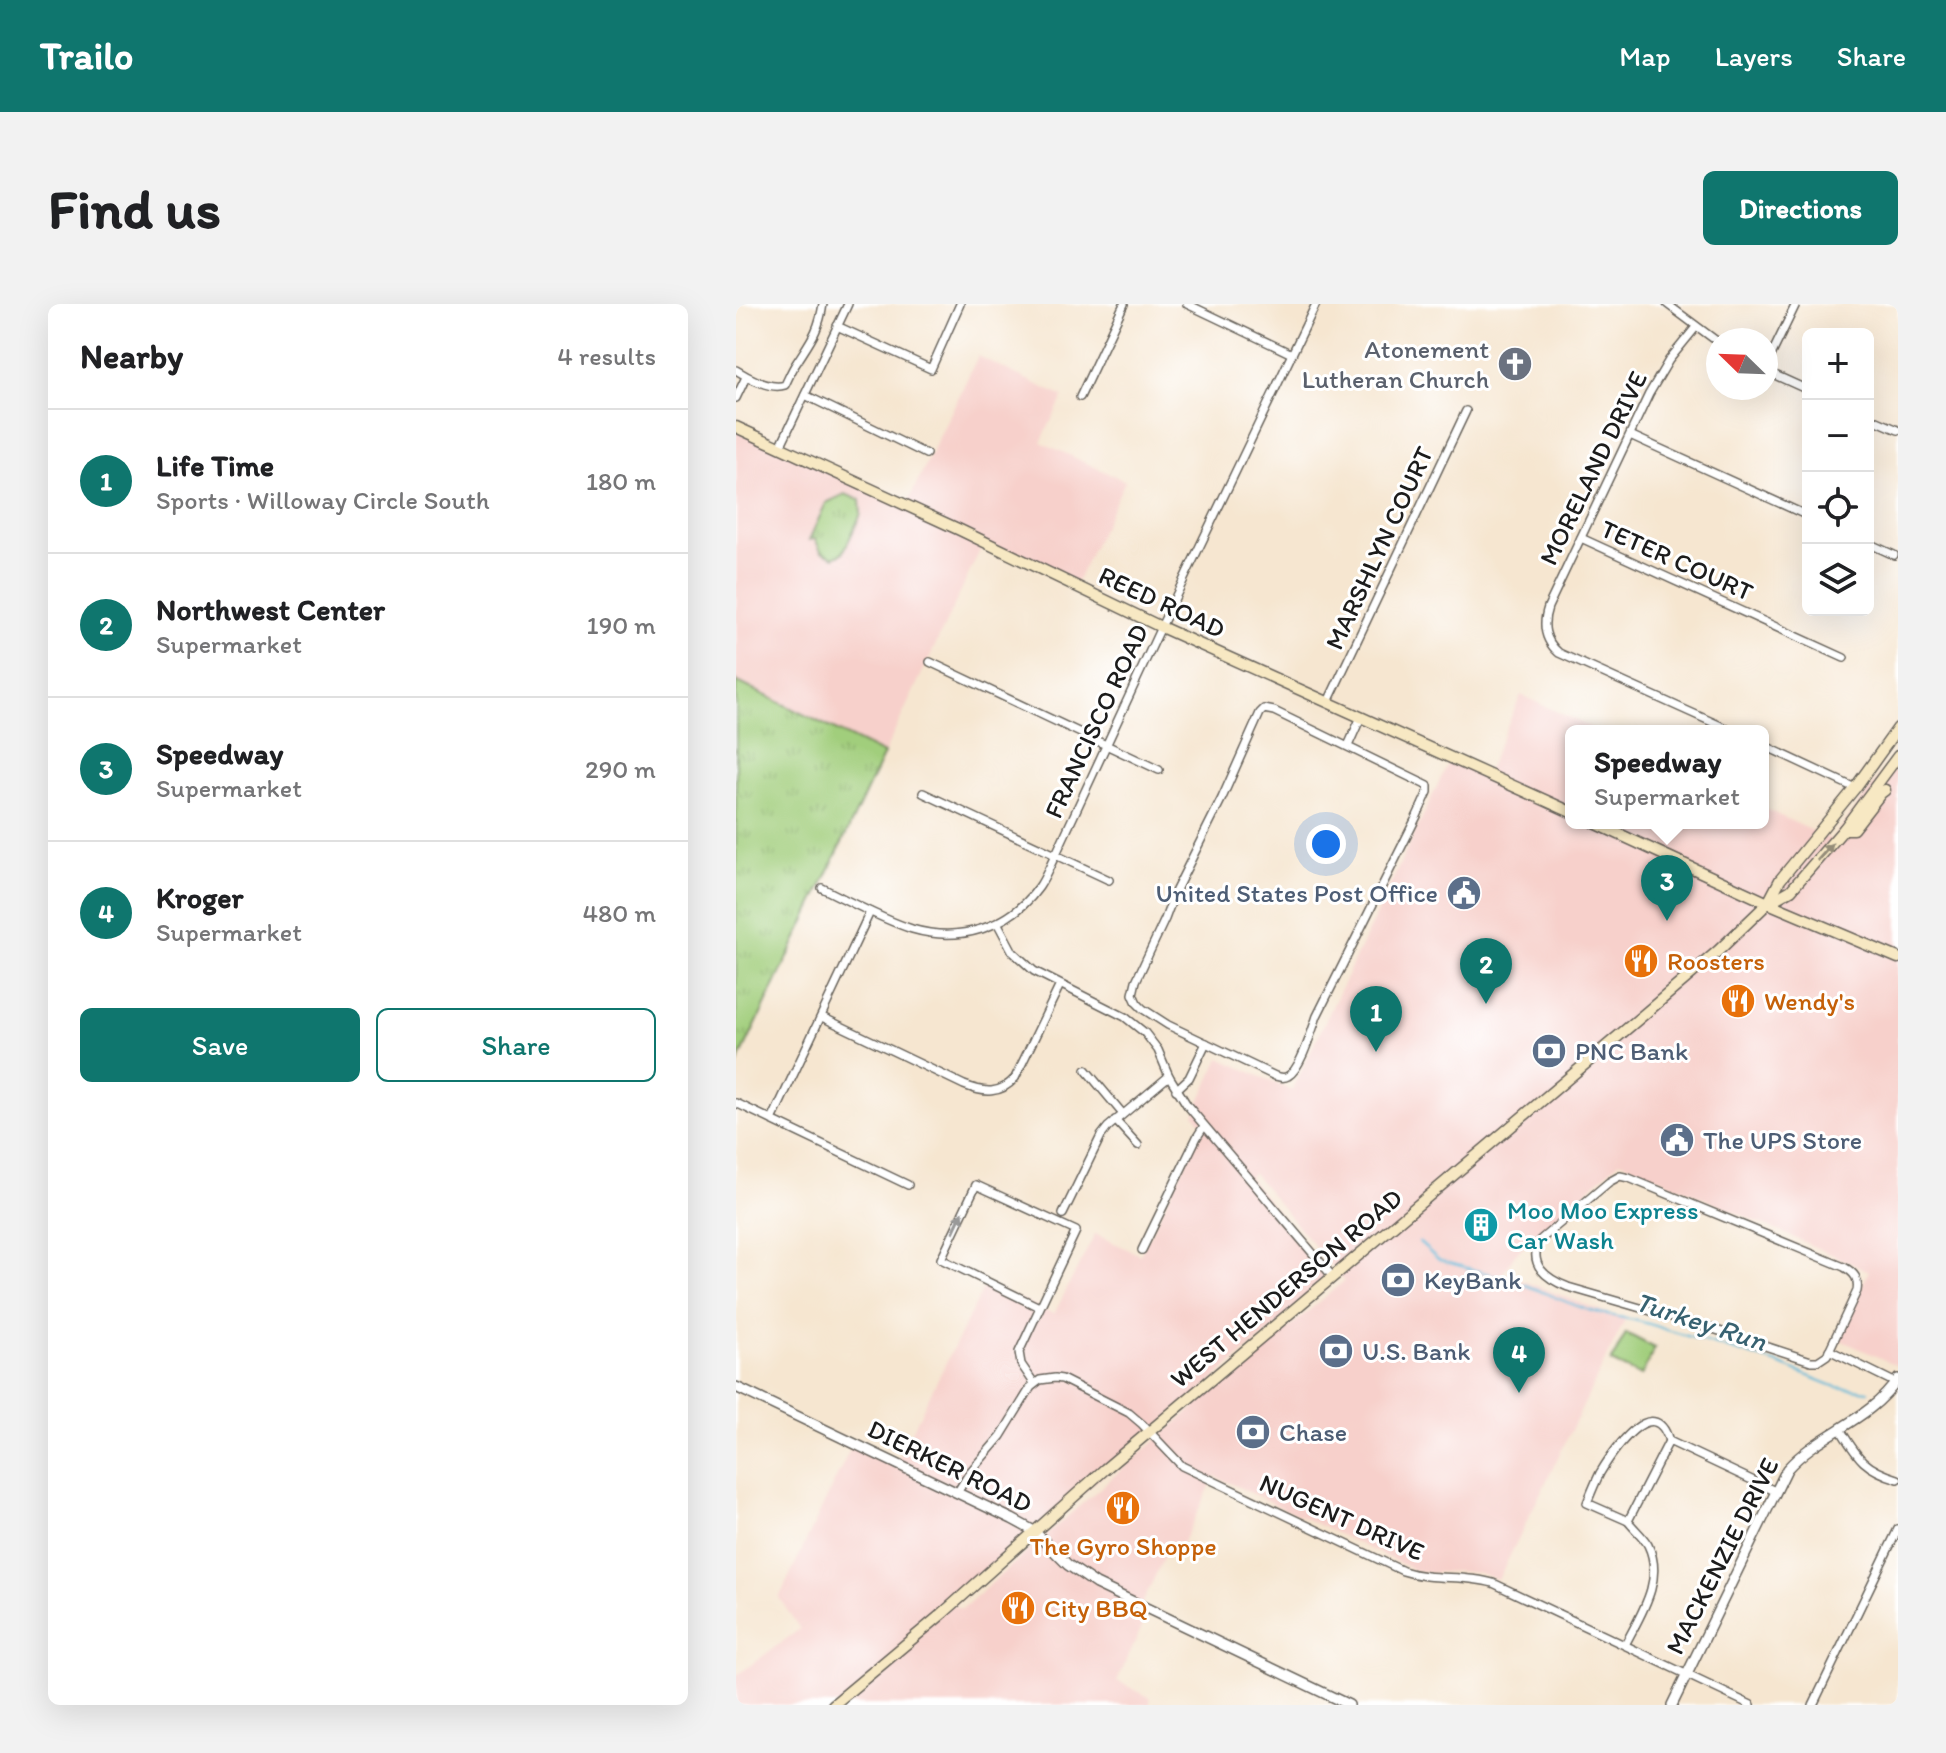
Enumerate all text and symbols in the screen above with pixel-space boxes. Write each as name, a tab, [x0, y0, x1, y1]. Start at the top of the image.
text: Trailo	[40, 33, 133, 79]
text: Map	[1619, 39, 1671, 73]
text: Layers	[1715, 39, 1793, 73]
text: Share	[1837, 39, 1906, 73]
button: Directions	[1703, 171, 1898, 245]
text: Find us	[48, 175, 221, 242]
north arrow	[1706, 328, 1778, 400]
map controls	[1802, 328, 1874, 616]
button: +	[1802, 328, 1874, 400]
place label: Atonement Lutheran Church	[1302, 333, 1489, 395]
text: Nearby	[80, 336, 183, 377]
text: 4 results	[557, 340, 656, 372]
church icon: Atonement Lutheran Church	[1496, 345, 1534, 383]
street label: MORELAND DRIVE	[1532, 366, 1654, 570]
button: −	[1802, 400, 1874, 472]
street label: MARSHLYN COURT	[1318, 441, 1440, 655]
text: Life Time	[156, 447, 274, 484]
text: 1	[100, 465, 112, 497]
text: 180 m	[586, 465, 656, 497]
button: locate	[1802, 472, 1874, 544]
text: Sports · Willoway Circle South	[156, 484, 490, 516]
street label: TETER COURT	[1596, 512, 1759, 608]
button: layers	[1802, 544, 1874, 616]
street label: REED ROAD	[1094, 559, 1230, 645]
text: Northwest Center	[156, 591, 385, 628]
text: 2	[99, 609, 113, 641]
text: 190 m	[587, 609, 656, 641]
street label: FRANCISCO ROAD	[1037, 619, 1155, 823]
text: Supermarket	[156, 628, 302, 660]
popup	[1565, 725, 1769, 829]
text: Speedway	[156, 735, 283, 772]
text: Speedway	[1594, 743, 1721, 780]
text: 3	[99, 753, 113, 785]
text: 290 m	[585, 753, 656, 785]
text: Supermarket	[156, 772, 302, 804]
text: Supermarket	[1594, 780, 1740, 812]
your location	[1306, 824, 1346, 864]
one-way arrow	[1816, 842, 1833, 862]
pin: 3	[1641, 855, 1693, 921]
public building icon: United States Post Office	[1445, 874, 1483, 912]
place label: United States Post Office	[1156, 877, 1438, 909]
text: Kroger	[156, 879, 244, 916]
text: 4	[98, 897, 114, 929]
text: 480 m	[582, 897, 656, 929]
text: Supermarket	[156, 916, 302, 948]
pin: 2	[1460, 938, 1512, 1004]
restaurant icon: Roosters	[1622, 942, 1660, 980]
place label: Roosters	[1667, 945, 1765, 977]
restaurant icon: Wendy's	[1719, 982, 1757, 1020]
place label: Wendy's	[1764, 985, 1855, 1017]
pin: 1	[1350, 986, 1402, 1052]
button: Save	[80, 1008, 360, 1082]
button: Share	[376, 1008, 656, 1082]
bank icon: PNC Bank	[1530, 1032, 1568, 1070]
place label: PNC Bank	[1575, 1035, 1688, 1067]
public building icon: The UPS Store	[1658, 1121, 1696, 1159]
place label: The UPS Store	[1703, 1124, 1862, 1156]
street label: WEST HENDERSON ROAD	[1163, 1181, 1409, 1395]
place label: Moo Moo Express Car Wash	[1507, 1194, 1699, 1256]
building icon: Moo Moo Express Car Wash	[1462, 1206, 1500, 1244]
one-way arrow	[951, 1210, 965, 1234]
bank icon: KeyBank	[1379, 1261, 1417, 1299]
place label: KeyBank	[1424, 1264, 1522, 1296]
water label: Turkey Run	[1631, 1284, 1771, 1358]
pin: 4	[1493, 1327, 1545, 1393]
bank icon: U.S. Bank	[1317, 1332, 1355, 1370]
place label: U.S. Bank	[1362, 1335, 1470, 1367]
street label: DIERKER ROAD	[863, 1412, 1037, 1520]
bank icon: Chase	[1234, 1413, 1272, 1451]
place label: Chase	[1279, 1416, 1347, 1448]
street label: MACKENZIE DRIVE	[1659, 1452, 1785, 1660]
street label: NUGENT DRIVE	[1255, 1466, 1429, 1568]
restaurant icon: The Gyro Shoppe	[1104, 1489, 1142, 1527]
place label: The Gyro Shoppe	[1029, 1530, 1217, 1562]
restaurant icon: City BBQ	[999, 1589, 1037, 1627]
place label: City BBQ	[1044, 1592, 1148, 1624]

